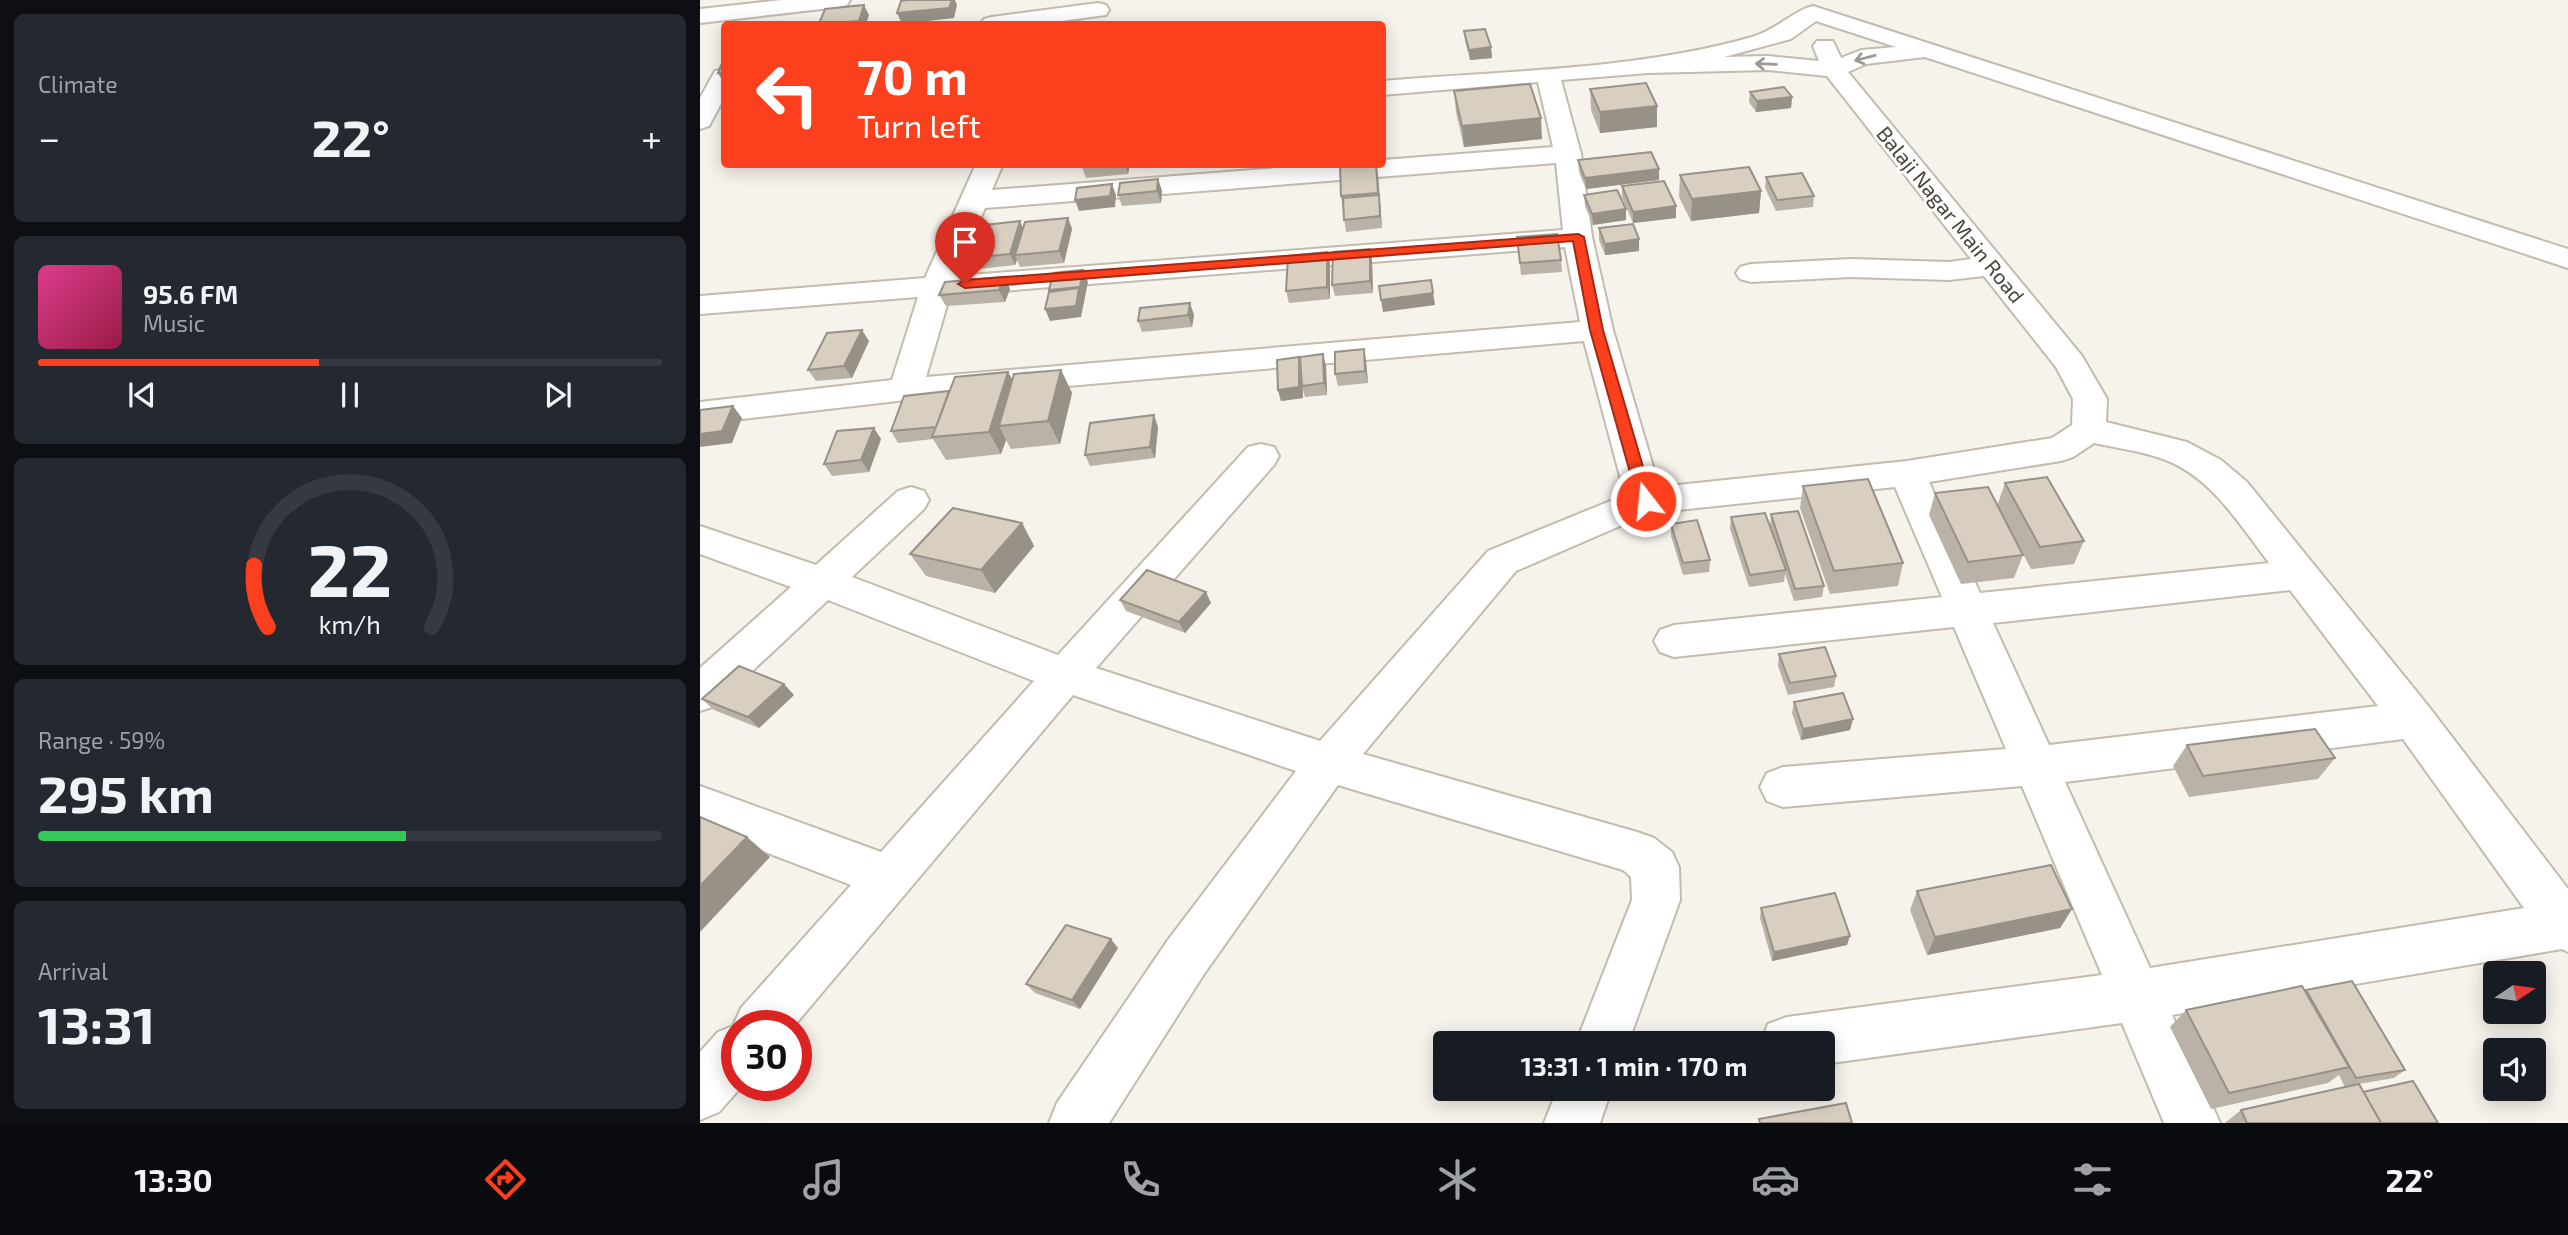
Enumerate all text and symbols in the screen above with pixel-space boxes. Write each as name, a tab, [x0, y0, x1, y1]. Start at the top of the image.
text: 70 m	[857, 46, 968, 105]
icon: left	[742, 49, 833, 140]
one-way arrow	[1854, 52, 1876, 65]
one-way arrow	[1755, 57, 1778, 70]
text: Climate	[38, 70, 118, 98]
text: 22°	[311, 105, 390, 167]
text: Turn left	[857, 106, 981, 144]
text: −	[38, 114, 60, 160]
text: +	[641, 114, 662, 160]
street label: Balaji Nagar Main Road	[1871, 121, 2030, 308]
pin	[935, 212, 995, 284]
icon: arrive	[946, 223, 984, 261]
text: 95.6 FM	[143, 278, 238, 309]
text: Music	[143, 309, 205, 337]
icon: previous	[123, 376, 161, 414]
icon: pause	[331, 376, 369, 414]
icon: next	[539, 376, 577, 414]
position arrow	[1609, 464, 1683, 538]
text: 22	[308, 525, 392, 613]
text: km/h	[319, 609, 381, 639]
text: Range · 59%	[38, 726, 165, 754]
text: 295 km	[38, 761, 214, 823]
text: Arrival	[38, 957, 108, 985]
north arrow	[2483, 961, 2546, 1024]
map controls	[2483, 961, 2546, 1101]
text: 13:31	[38, 992, 155, 1054]
speed limit sign: 30	[721, 1010, 812, 1101]
button: sound	[2483, 1038, 2546, 1101]
text: 13:31 · 1 min · 170 m	[1521, 1050, 1747, 1081]
icon: directions	[481, 1155, 530, 1204]
icon: music	[799, 1155, 848, 1204]
icon: phone	[1116, 1155, 1165, 1204]
icon: climate	[1433, 1155, 1482, 1204]
icon: car	[1751, 1155, 1800, 1204]
icon: filters	[2068, 1155, 2117, 1204]
text: 13:30	[134, 1160, 213, 1198]
text: 22°	[2386, 1160, 2434, 1198]

